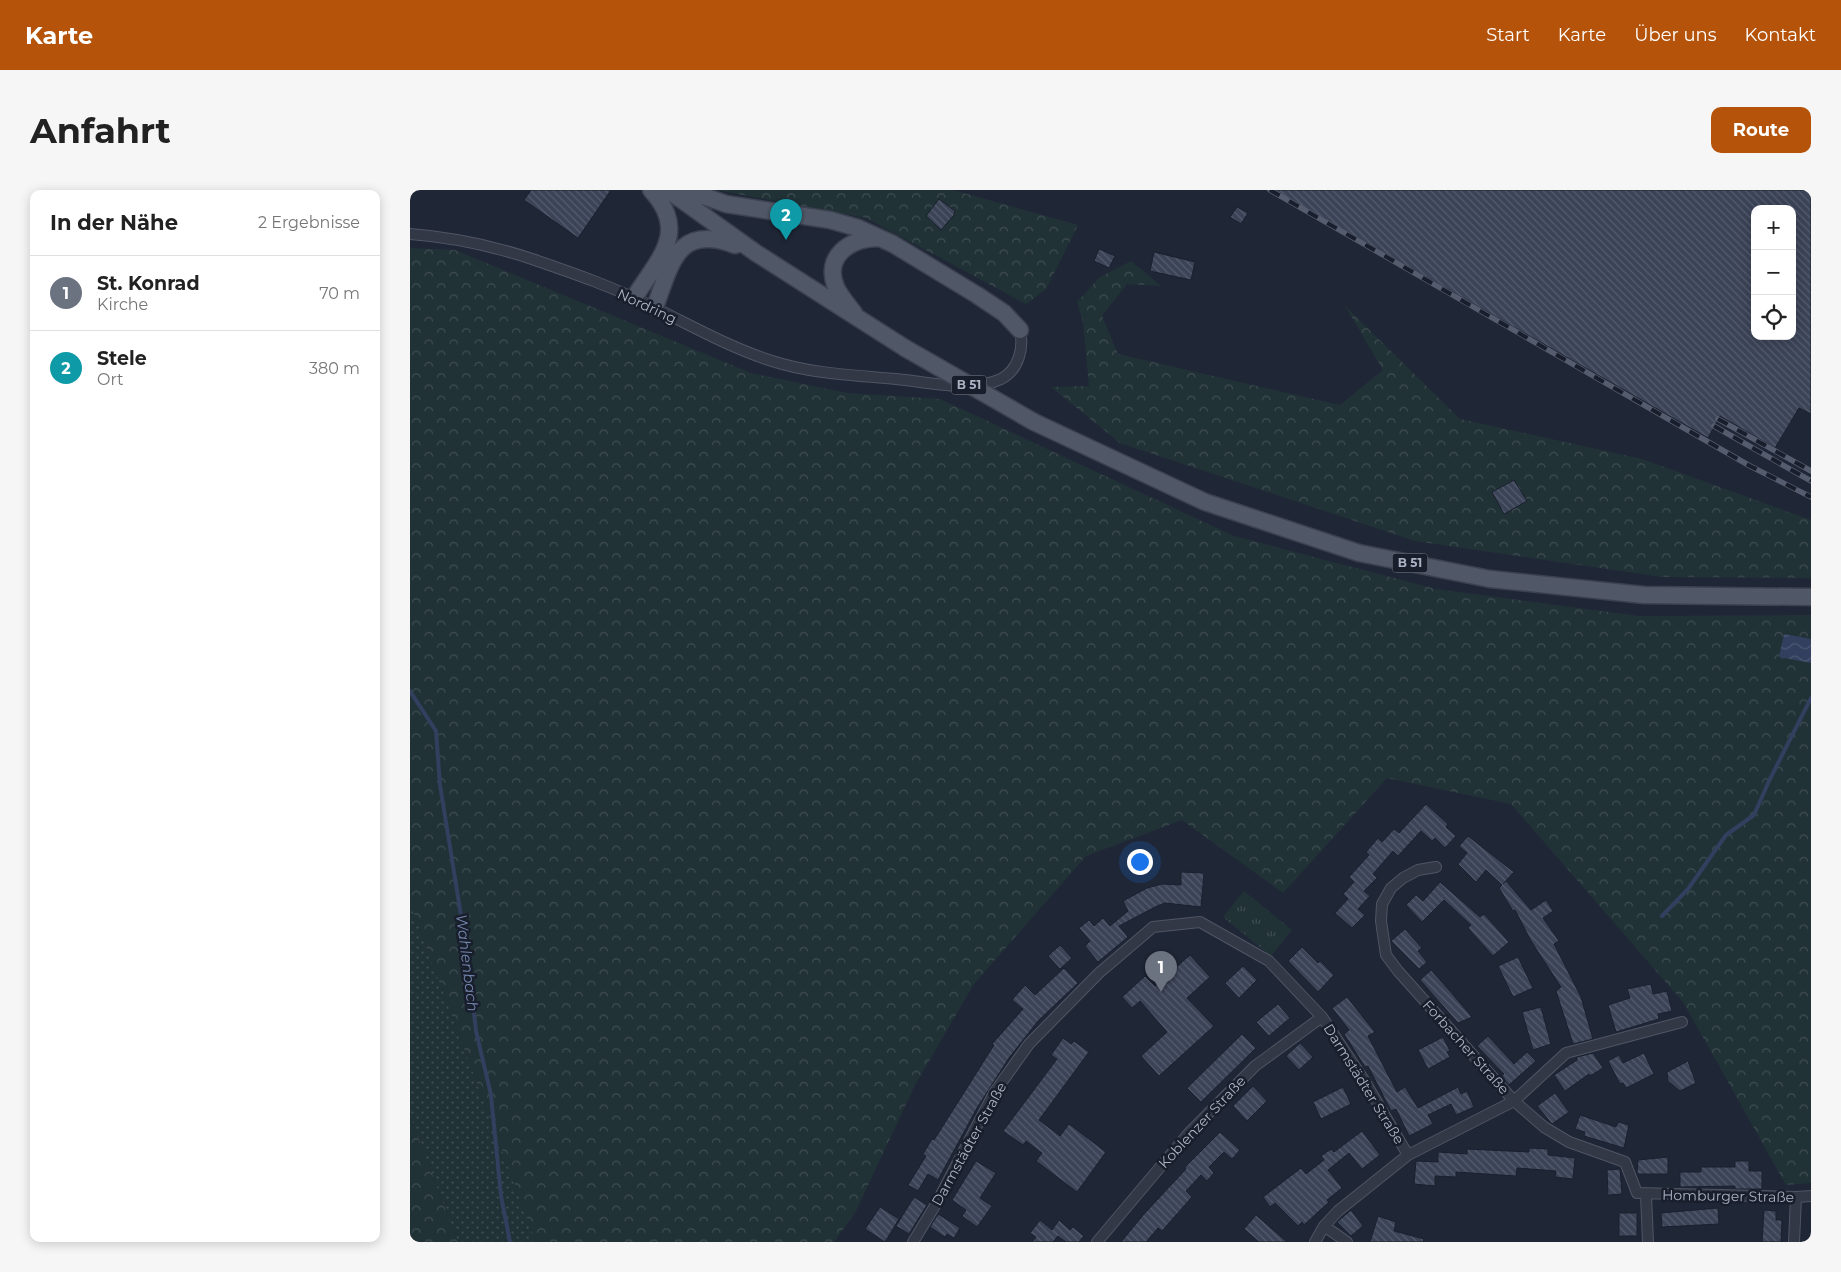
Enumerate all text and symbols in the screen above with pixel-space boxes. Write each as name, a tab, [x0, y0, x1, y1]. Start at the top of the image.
text: Karte	[25, 21, 93, 50]
text: Start	[1486, 24, 1530, 46]
text: Karte	[1558, 24, 1606, 46]
text: Über uns	[1634, 24, 1717, 46]
text: Kontakt	[1745, 24, 1816, 46]
button: Route	[1711, 107, 1811, 153]
text: Anfahrt	[30, 109, 171, 152]
pin: 2	[770, 199, 802, 240]
map controls	[1751, 205, 1796, 340]
button: +	[1751, 205, 1796, 250]
text: In der Nähe	[50, 210, 178, 235]
text: 2 Ergebnisse	[258, 213, 360, 232]
button: −	[1751, 250, 1796, 295]
text: St. Konrad	[97, 272, 200, 295]
text: 1	[63, 284, 69, 303]
text: 70 m	[319, 284, 360, 303]
street label: Nordring	[614, 284, 680, 328]
text: Kirche	[97, 295, 148, 314]
button: locate	[1751, 295, 1796, 340]
text: Stele	[97, 347, 147, 370]
text: 2	[61, 359, 71, 378]
text: 380 m	[309, 359, 360, 378]
text: Ort	[97, 370, 124, 389]
road number: B 51	[952, 376, 986, 394]
road number: B 51	[1392, 553, 1428, 572]
your location	[1127, 849, 1153, 875]
water label: Wahlenbach	[452, 913, 483, 1013]
pin: 1	[1145, 951, 1177, 992]
street label: Forbacher Straße	[1419, 996, 1513, 1098]
street label: Darmstädter Straße	[1320, 1020, 1408, 1148]
street label: Koblenzer Straße	[1155, 1072, 1249, 1172]
street label: Darmstädter Straße	[928, 1079, 1010, 1209]
street label: Homburger Straße	[1662, 1186, 1794, 1206]

